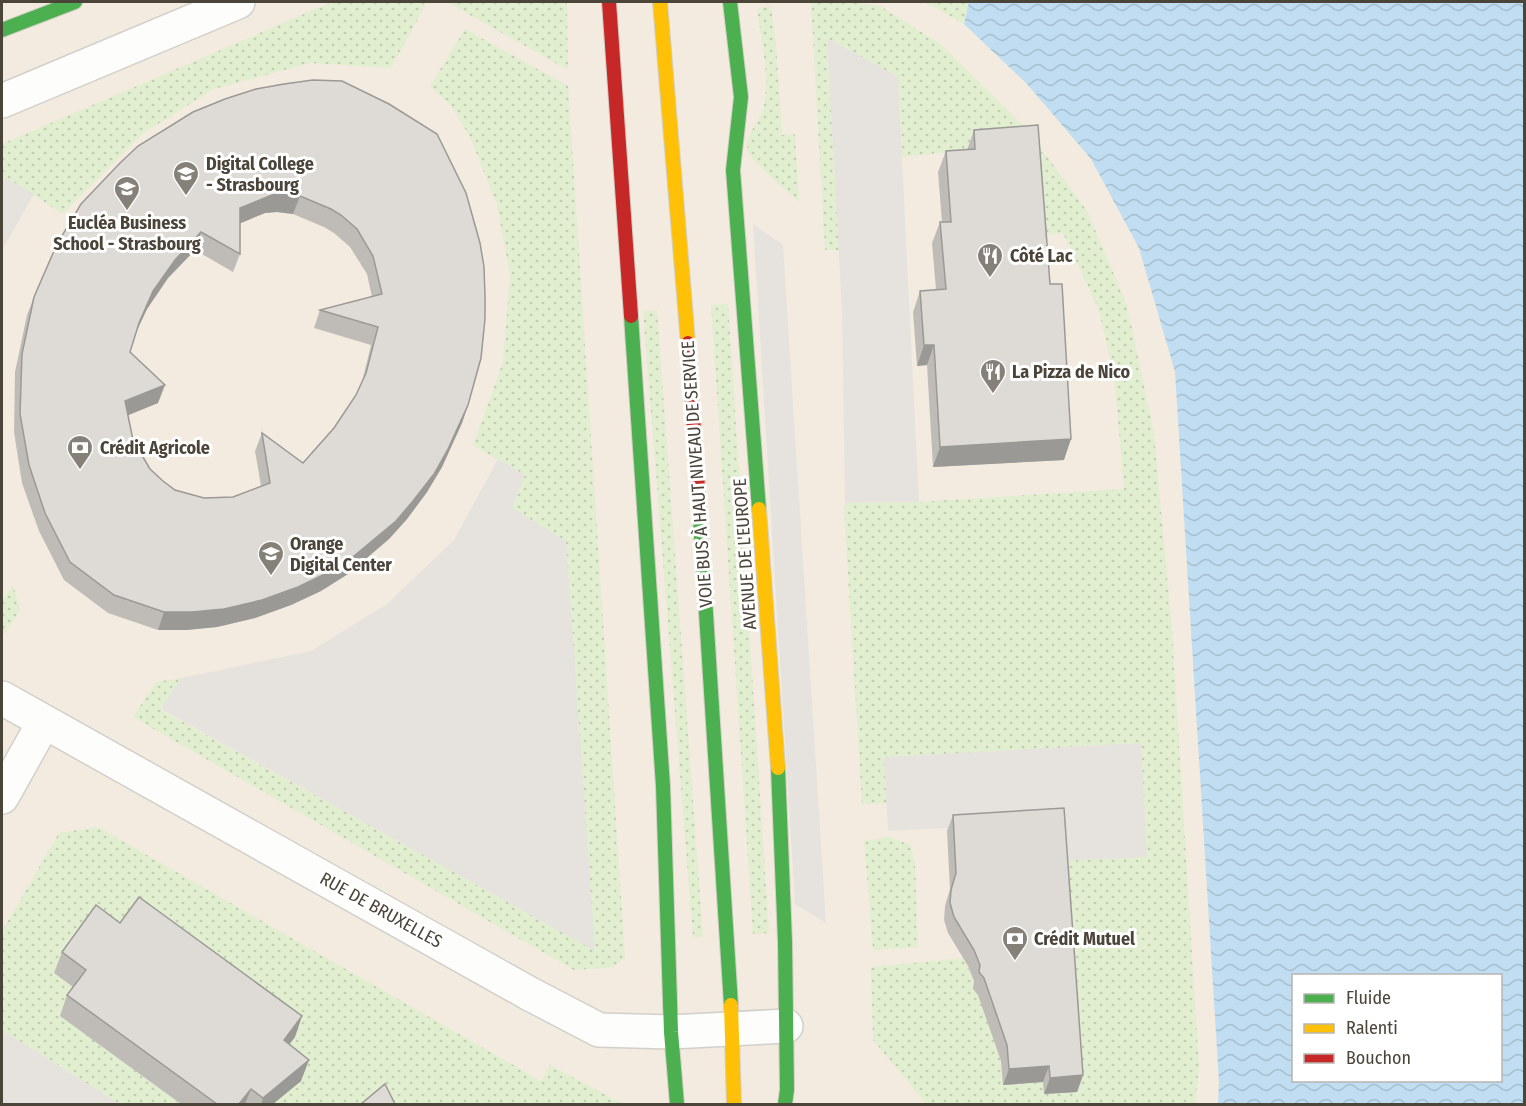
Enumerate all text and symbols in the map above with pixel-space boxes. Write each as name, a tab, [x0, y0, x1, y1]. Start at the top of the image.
place label: Digital College - Strasbourg	[206, 153, 314, 196]
school or university icon: Digital College - Strasbourg	[171, 159, 201, 197]
school or university icon: Eucléa Business School - Strasbourg	[112, 174, 142, 212]
place label: Eucléa Business School - Strasbourg	[53, 212, 201, 255]
restaurant icon: Côté Lac	[975, 241, 1005, 279]
place label: Côté Lac	[1010, 245, 1073, 267]
street label: VOIE BUS À HAUT NIVEAU DE SERVICE	[676, 340, 717, 608]
restaurant icon: La Pizza de Nico	[978, 357, 1008, 395]
place label: La Pizza de Nico	[1012, 361, 1131, 383]
bank icon: Crédit Agricole	[65, 433, 95, 471]
place label: Crédit Agricole	[100, 437, 210, 459]
street label: AVENUE DE L'EUROPE	[729, 478, 761, 630]
place label: Orange Digital Center	[290, 533, 392, 576]
school or university icon: Orange Digital Center	[256, 539, 286, 577]
street label: RUE DE BRUXELLES	[316, 867, 446, 953]
bank icon: Crédit Mutuel	[1000, 924, 1030, 962]
place label: Crédit Mutuel	[1034, 928, 1135, 950]
legend	[1292, 974, 1502, 1082]
text: Fluide	[1346, 987, 1391, 1009]
text: Ralenti	[1346, 1017, 1398, 1039]
text: Bouchon	[1346, 1047, 1411, 1069]

